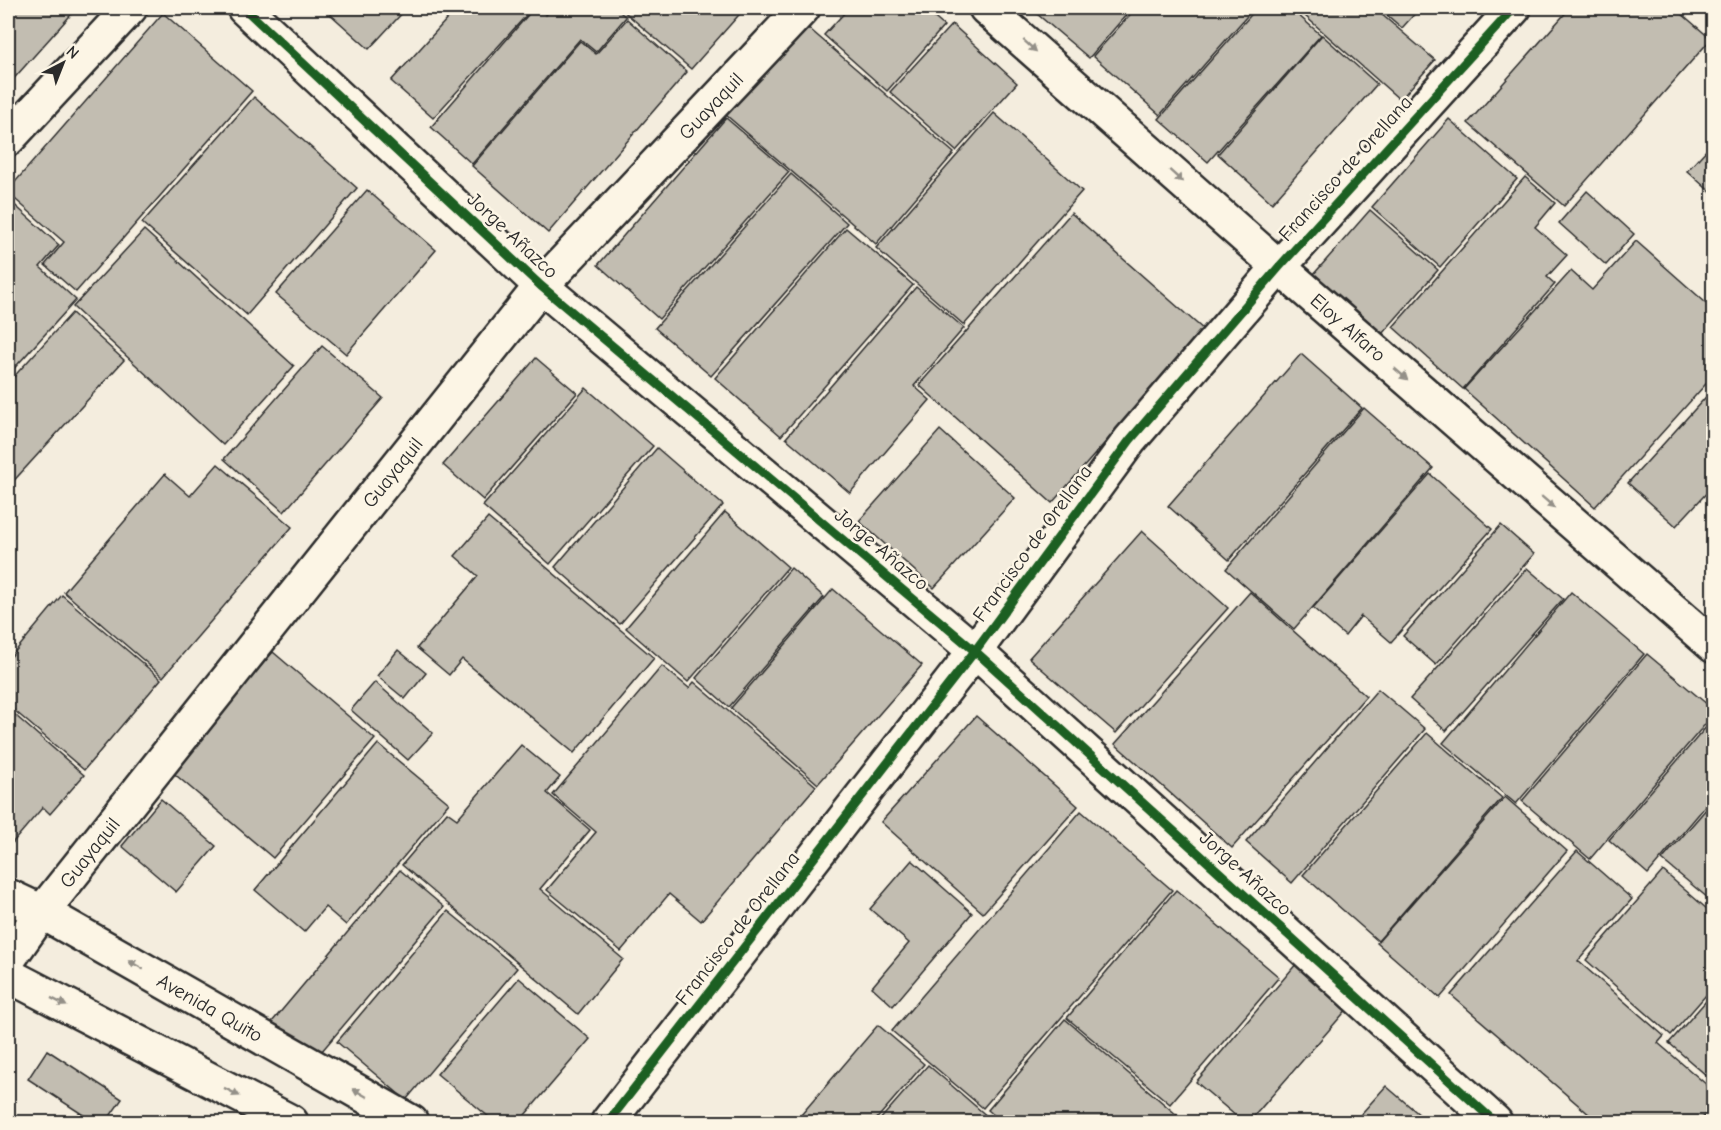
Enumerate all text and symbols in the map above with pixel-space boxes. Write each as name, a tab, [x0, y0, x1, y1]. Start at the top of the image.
north arrow	[33, 33, 93, 93]
one-way arrow	[1022, 39, 1037, 52]
text: N	[62, 42, 82, 63]
street label: Guayaquil	[674, 68, 748, 144]
street label: Francisco de Orellana	[1274, 91, 1417, 246]
one-way arrow	[1168, 169, 1183, 182]
street label: Jorge Añazco	[462, 187, 563, 283]
street label: Eloy Alfaro	[1306, 289, 1390, 367]
one-way arrow	[1393, 367, 1408, 380]
street label: Guayaquil	[358, 433, 428, 512]
street label: Francisco de Orellana	[968, 460, 1097, 626]
one-way arrow	[1540, 495, 1555, 508]
street label: Jorge Añazco	[830, 503, 933, 595]
street label: Guayaquil	[55, 813, 125, 893]
street label: Jorge Añazco	[1195, 826, 1296, 921]
street label: Francisco de Orellana	[670, 847, 804, 1009]
one-way arrow	[127, 960, 144, 970]
street label: Avenida Quito	[153, 969, 267, 1047]
one-way arrow	[51, 997, 68, 1007]
one-way arrow	[224, 1087, 241, 1097]
one-way arrow	[352, 1088, 368, 1099]

